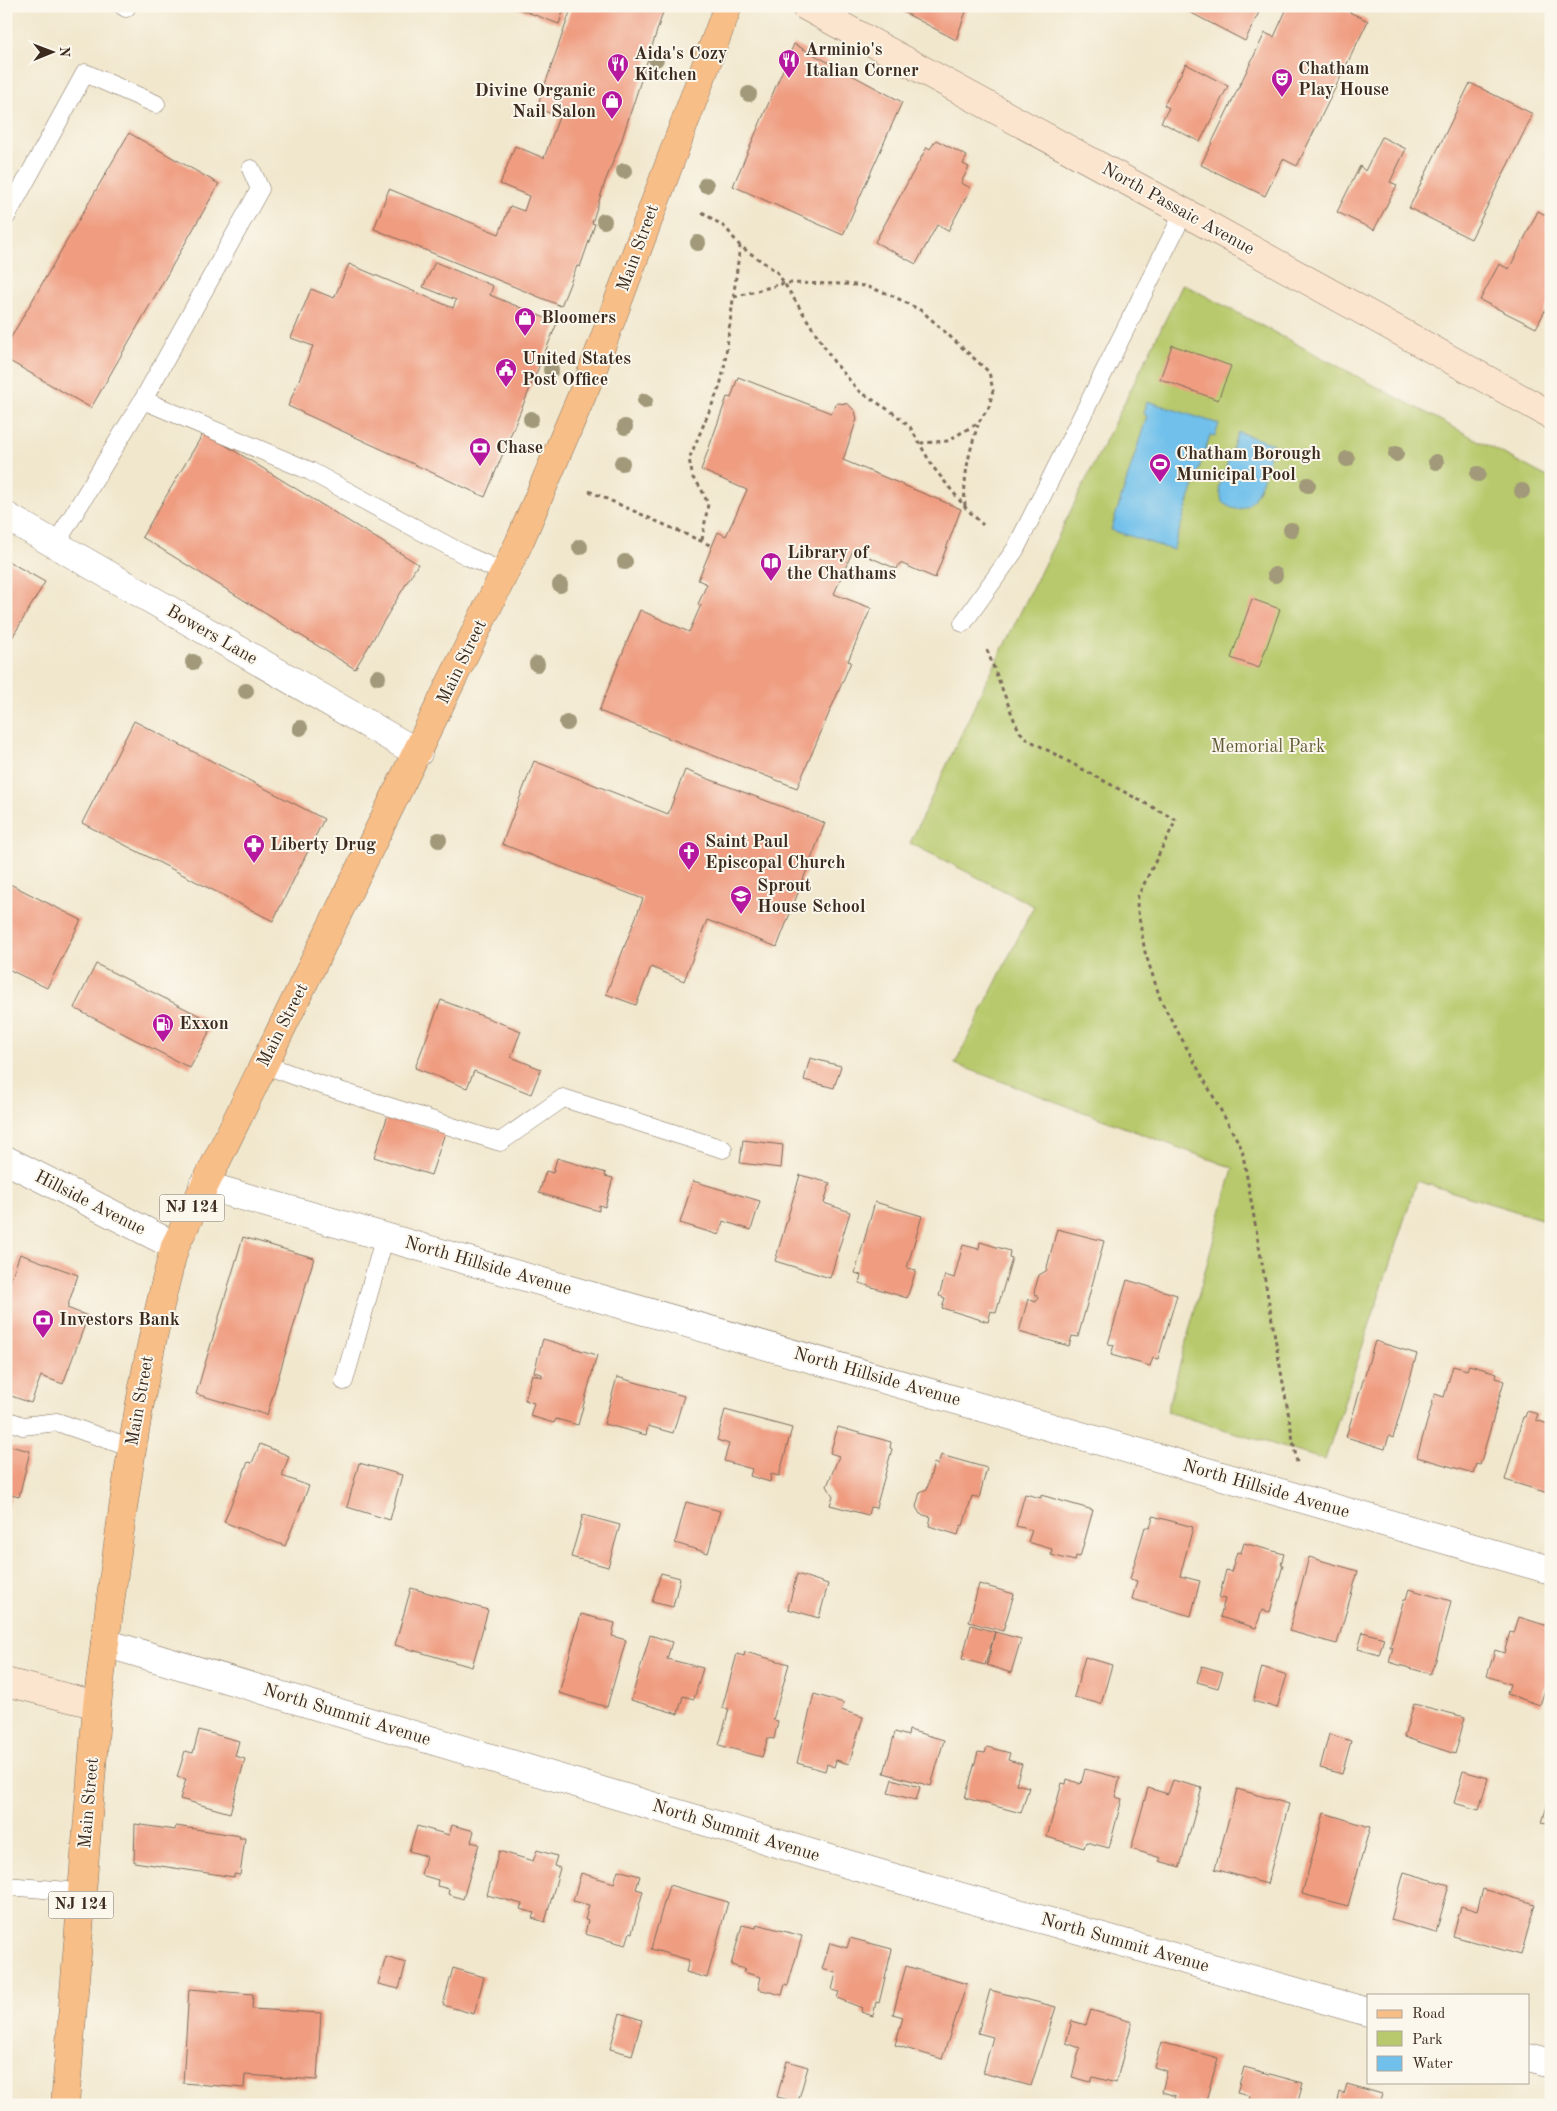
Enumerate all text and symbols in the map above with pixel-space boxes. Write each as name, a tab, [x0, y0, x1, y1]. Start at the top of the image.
north arrow	[28, 28, 78, 78]
place label: Arminio's Italian Corner	[805, 41, 919, 80]
place label: Aida's Cozy Kitchen	[634, 45, 728, 84]
text: N	[57, 46, 71, 58]
restaurant icon: Arminio's Italian Corner	[777, 48, 801, 79]
restaurant icon: Aida's Cozy Kitchen	[606, 52, 630, 83]
place label: Chatham Play House	[1298, 60, 1389, 99]
theatre icon: Chatham Play House	[1270, 67, 1294, 98]
place label: Divine Organic Nail Salon	[475, 82, 596, 121]
shop icon: Divine Organic Nail Salon	[600, 89, 624, 120]
street label: North Passaic Avenue	[1099, 160, 1257, 258]
street label: Main Street	[614, 202, 662, 294]
shop icon: Bloomers	[513, 306, 537, 337]
place label: Bloomers	[541, 309, 616, 327]
place label: United States Post Office	[522, 350, 631, 389]
public building icon: United States Post Office	[494, 357, 518, 388]
bank icon: Chase	[468, 436, 492, 467]
place label: Chase	[496, 439, 543, 457]
place label: Chatham Borough Municipal Pool	[1176, 445, 1321, 484]
sports icon: Chatham Borough Municipal Pool	[1148, 452, 1172, 483]
place label: Library of the Chathams	[787, 544, 896, 583]
library icon: Library of the Chathams	[759, 551, 783, 582]
street label: Bowers Lane	[163, 602, 261, 668]
street label: Main Street	[434, 617, 490, 707]
park label: Memorial Park	[1211, 738, 1325, 756]
pharmacy icon: Liberty Drug	[242, 833, 266, 864]
place label: Saint Paul Episcopal Church	[705, 833, 845, 872]
place label: Liberty Drug	[270, 836, 376, 854]
church icon: Saint Paul Episcopal Church	[677, 840, 701, 871]
place label: Sprout House School	[757, 877, 866, 916]
school or university icon: Sprout House School	[729, 884, 753, 915]
street label: Main Street	[254, 980, 312, 1070]
fuel station icon: Exxon	[151, 1012, 175, 1043]
place label: Exxon	[179, 1015, 229, 1033]
street label: Hillside Avenue	[32, 1167, 148, 1239]
road number: NJ 124	[160, 1194, 224, 1222]
street label: North Hillside Avenue	[403, 1234, 573, 1298]
bank icon: Investors Bank	[31, 1308, 55, 1339]
place label: Investors Bank	[59, 1311, 180, 1329]
street label: North Hillside Avenue	[792, 1345, 962, 1409]
street label: Main Street	[123, 1354, 157, 1448]
street label: North Hillside Avenue	[1181, 1457, 1351, 1521]
street label: North Summit Avenue	[261, 1681, 433, 1749]
street label: Main Street	[76, 1757, 102, 1849]
street label: North Summit Avenue	[650, 1797, 822, 1865]
road number: NJ 124	[48, 1892, 114, 1918]
street label: North Summit Avenue	[1039, 1910, 1211, 1976]
legend	[1367, 1994, 1530, 2084]
text: Road	[1412, 2007, 1446, 2022]
text: Park	[1412, 2033, 1443, 2048]
text: Water	[1412, 2057, 1453, 2072]

